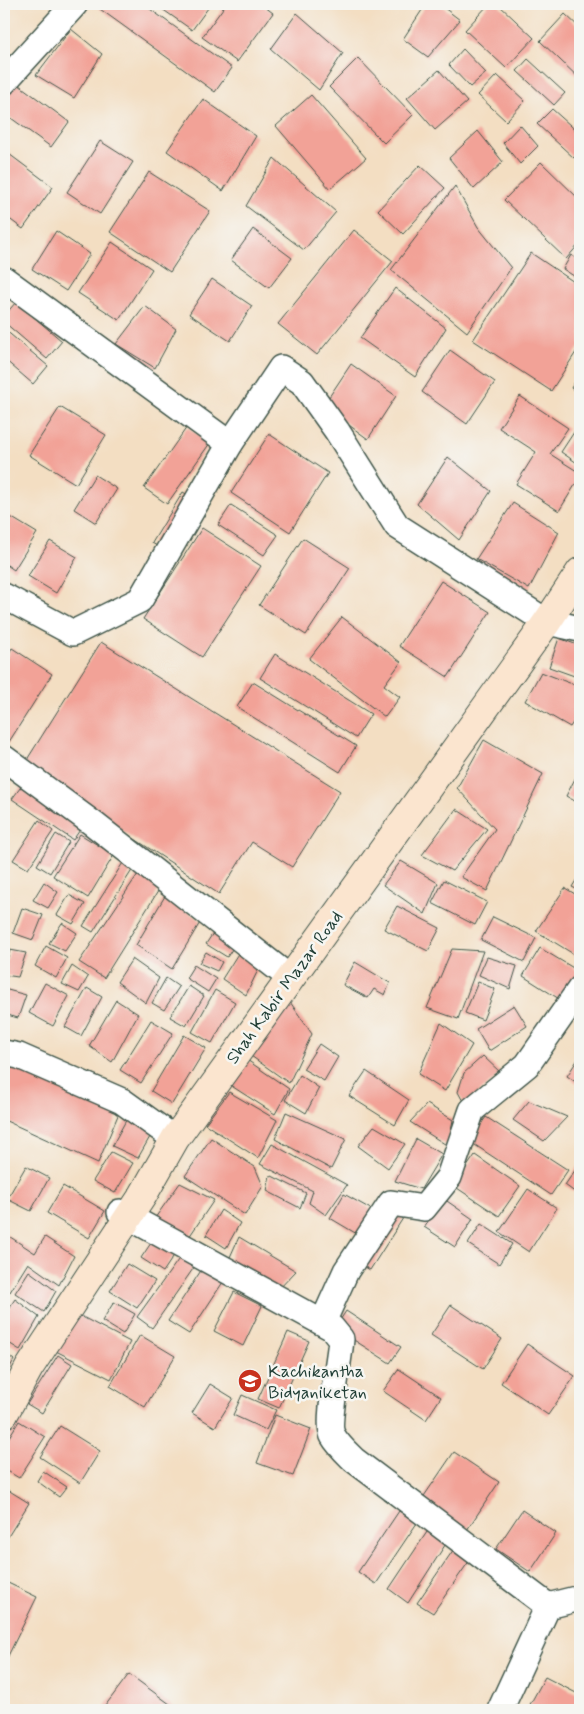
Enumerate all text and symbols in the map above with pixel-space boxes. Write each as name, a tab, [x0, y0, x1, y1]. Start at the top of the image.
street label: Shah Kabir Mazar Road	[221, 906, 349, 1069]
place label: Kachikantha Bidyaniketan	[268, 1360, 367, 1405]
school or university icon: Kachikantha Bidyaniketan	[237, 1368, 263, 1394]

